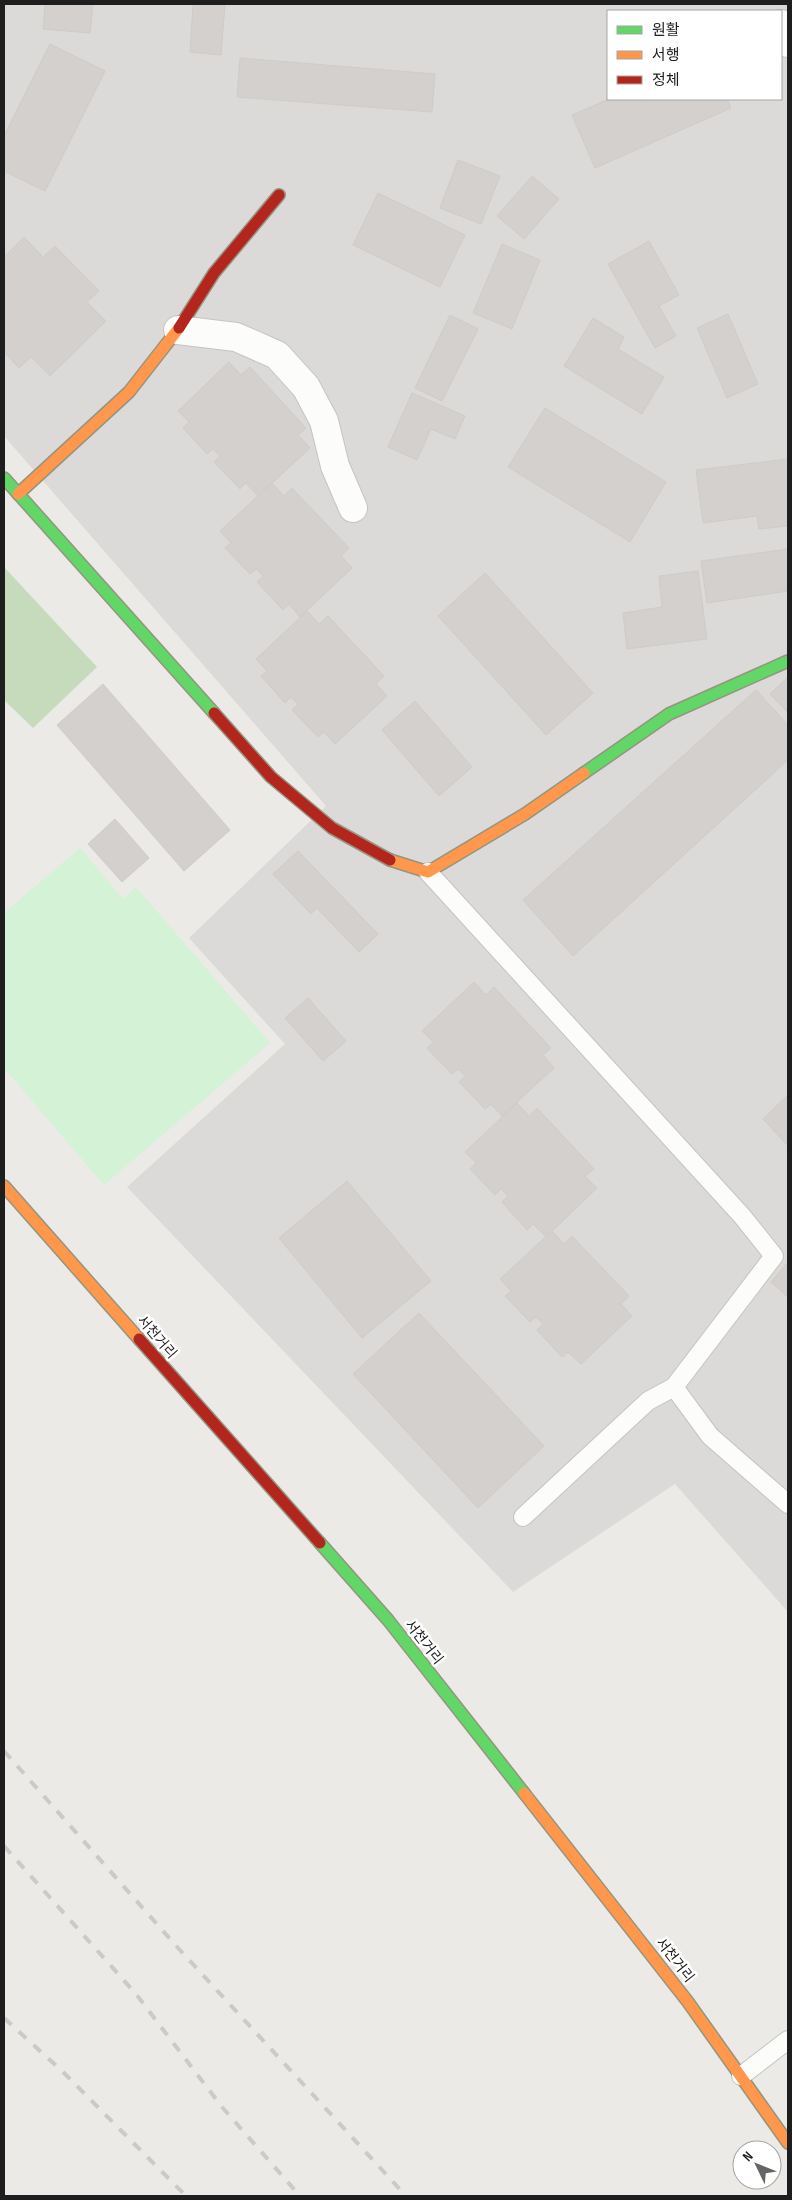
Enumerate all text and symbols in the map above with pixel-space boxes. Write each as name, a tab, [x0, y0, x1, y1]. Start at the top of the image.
legend	[607, 10, 782, 100]
text: 원활	[652, 21, 680, 40]
text: 서행	[652, 46, 680, 65]
text: 정체	[652, 71, 680, 90]
street label: 서천거리	[134, 1312, 180, 1362]
street label: 서천거리	[401, 1616, 447, 1668]
street label: 서천거리	[652, 1934, 698, 1986]
north arrow	[732, 2140, 782, 2190]
text: N	[739, 2148, 757, 2165]

